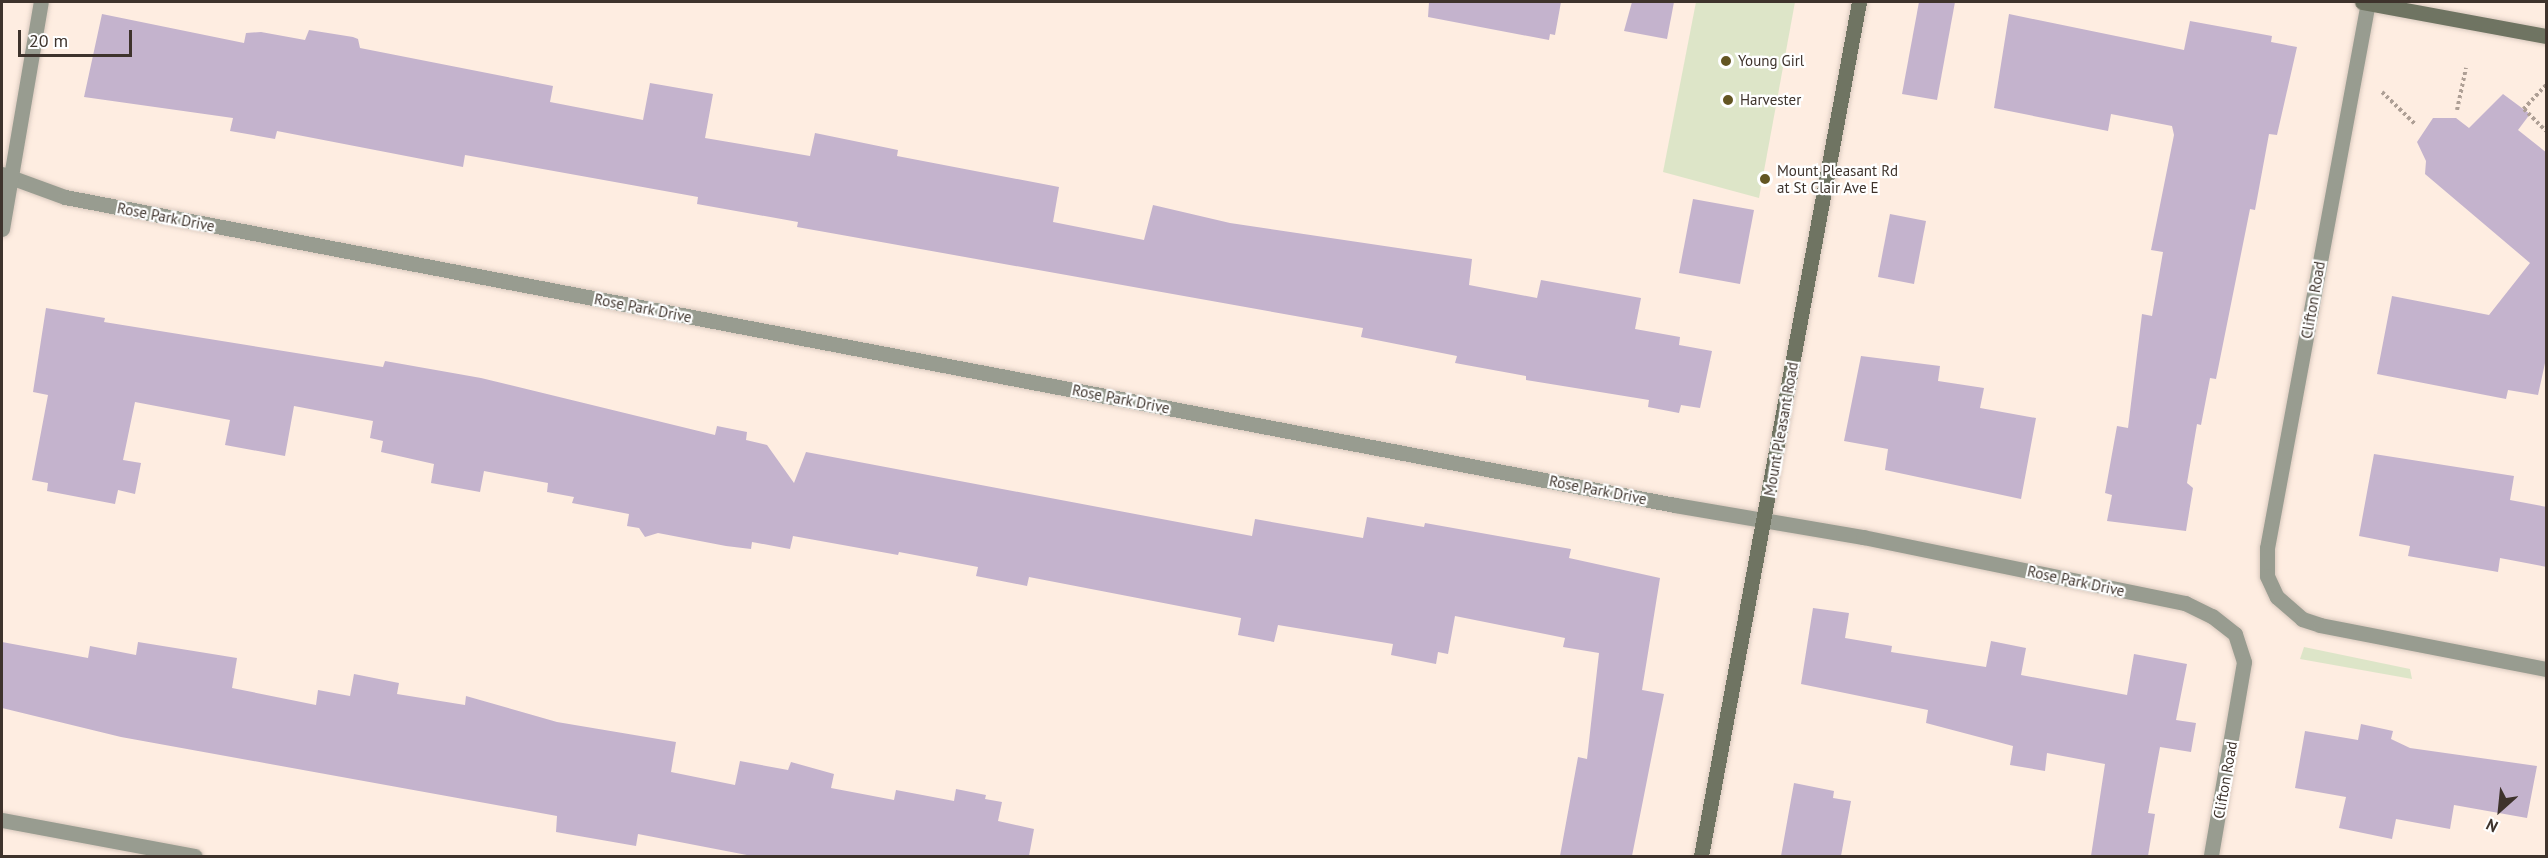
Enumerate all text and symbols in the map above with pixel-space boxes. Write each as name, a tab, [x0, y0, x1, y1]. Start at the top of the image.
scale bar	[21, 18, 135, 56]
text: 20 m	[29, 29, 68, 52]
place label: Young Girl	[1738, 52, 1804, 70]
marker: Young Girl	[1719, 54, 1733, 68]
place label: Harvester	[1740, 91, 1801, 109]
marker: Harvester	[1721, 93, 1735, 107]
place label: Mount Pleasant Rd at St Clair Ave E	[1777, 161, 1898, 196]
marker: Mount Pleasant Rd at St Clair Ave E	[1758, 172, 1772, 186]
street label: Rose Park Drive	[116, 199, 216, 235]
street label: Clifton Road	[2297, 260, 2329, 340]
street label: Rose Park Drive	[593, 290, 693, 326]
street label: Mount Pleasant Road	[1760, 361, 1802, 497]
street label: Rose Park Drive	[1071, 381, 1171, 417]
street label: Rose Park Drive	[1548, 472, 1648, 508]
street label: Rose Park Drive	[2026, 562, 2126, 600]
street label: Clifton Road	[2209, 740, 2241, 820]
north arrow	[2470, 780, 2530, 840]
text: N	[2483, 815, 2501, 837]

